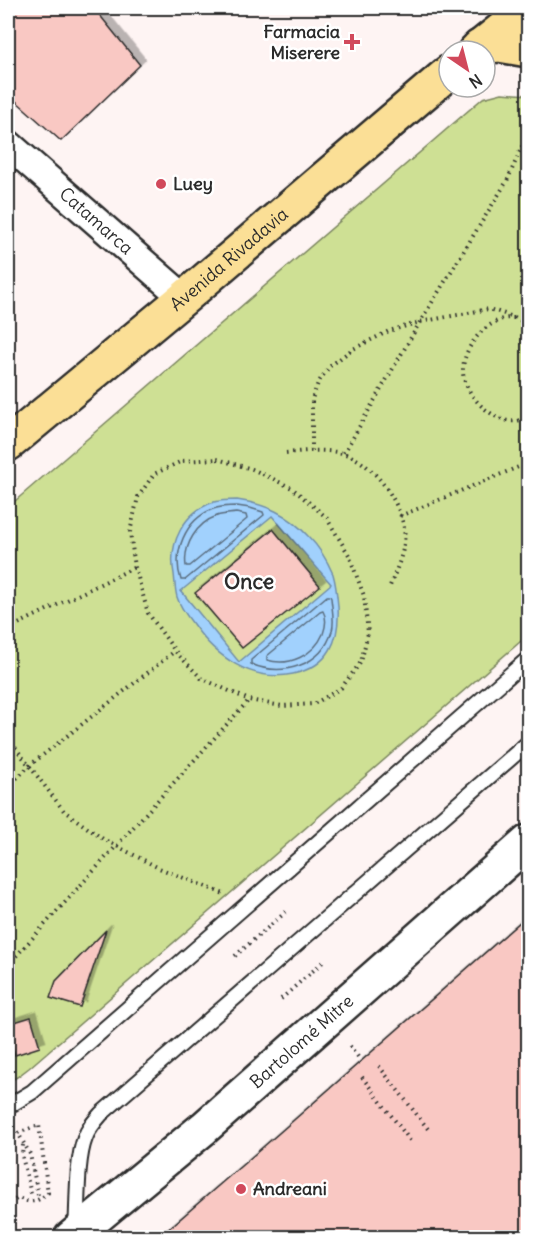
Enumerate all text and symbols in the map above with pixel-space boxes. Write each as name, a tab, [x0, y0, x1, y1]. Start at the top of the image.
place label: Farmacia Miserere	[264, 20, 340, 64]
marker: Farmacia Miserere	[345, 35, 359, 49]
north arrow	[437, 39, 497, 99]
text: N	[465, 70, 486, 93]
place label: Luey	[173, 172, 213, 195]
marker: Luey	[154, 177, 168, 191]
street label: Catamarca	[55, 182, 138, 259]
street label: Avenida Rivadavia	[165, 202, 293, 316]
district label: Once	[224, 568, 274, 595]
street label: Bartolomé Mitre	[245, 989, 358, 1093]
place label: Andreani	[253, 1177, 327, 1200]
marker: Andreani	[234, 1182, 248, 1196]

